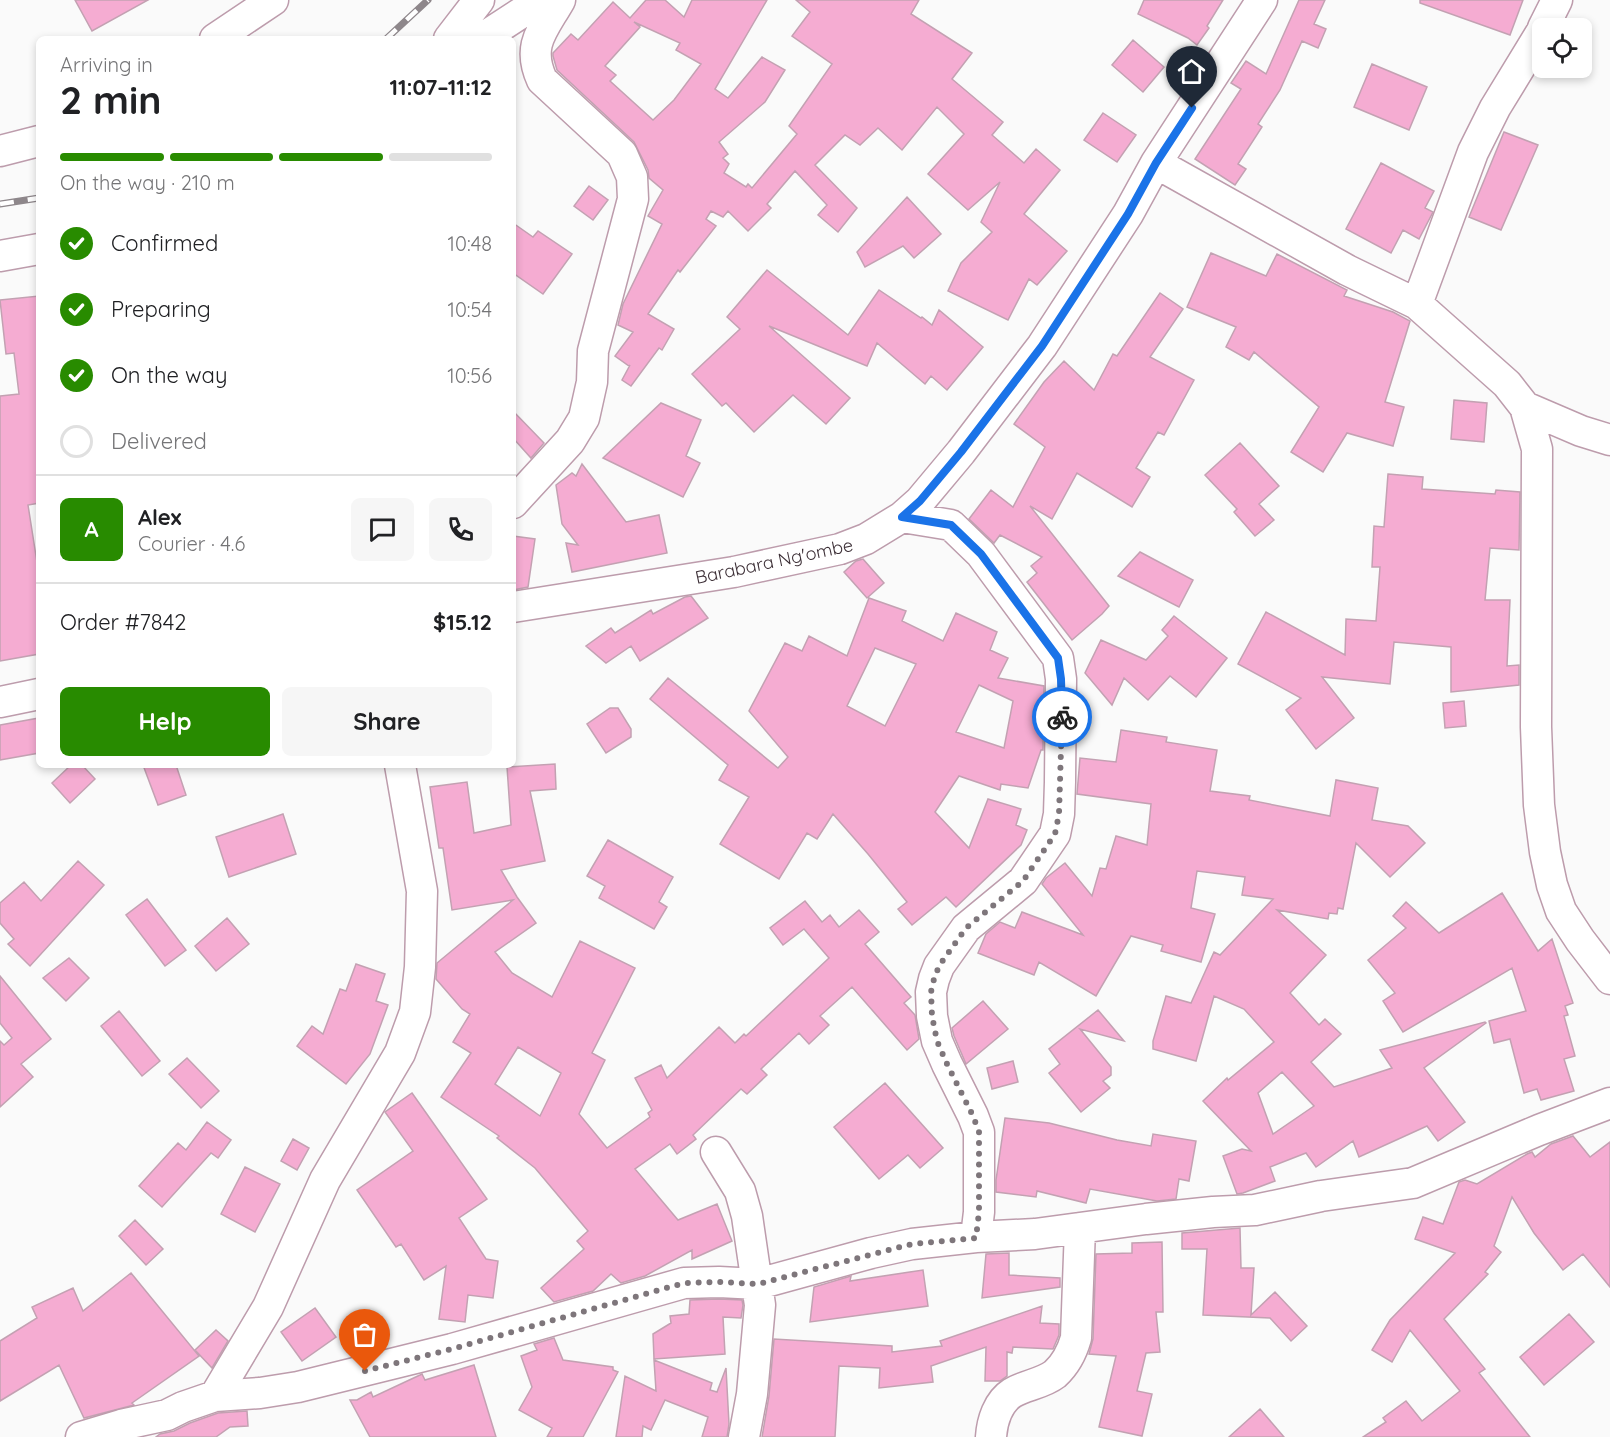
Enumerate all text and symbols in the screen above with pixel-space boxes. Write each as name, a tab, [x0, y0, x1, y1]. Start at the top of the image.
map controls	[1532, 18, 1592, 78]
button: locate	[1532, 18, 1592, 78]
pin	[1166, 46, 1217, 108]
text: Arriving in	[60, 52, 153, 77]
icon: home	[1175, 55, 1208, 88]
text: 11:07–11:12	[390, 73, 492, 101]
text: 2 min	[60, 75, 162, 124]
text: On the way · 210 m	[60, 170, 235, 195]
icon: check	[60, 227, 93, 260]
text: Confirmed	[111, 229, 218, 257]
text: 10:48	[448, 231, 492, 256]
icon: check	[60, 293, 93, 326]
text: Preparing	[111, 295, 211, 323]
text: 10:54	[448, 297, 492, 322]
icon: check	[60, 359, 93, 392]
text: On the way	[111, 361, 227, 389]
text: 10:56	[447, 363, 492, 388]
text: Delivered	[111, 427, 207, 455]
button: chat	[351, 498, 414, 561]
button: phone	[429, 498, 492, 561]
text: Alex	[138, 503, 181, 531]
text: A	[84, 515, 99, 543]
text: Courier · 4.6	[138, 531, 245, 556]
street label: Barabara Ng'ombe	[693, 533, 855, 589]
text: Order #7842	[60, 608, 186, 636]
text: $15.12	[433, 608, 492, 636]
button: Help	[60, 687, 270, 756]
button: Share	[282, 687, 492, 756]
courier	[1032, 687, 1092, 747]
icon: bike	[1046, 701, 1079, 734]
pin	[339, 1309, 390, 1371]
icon: bag	[348, 1318, 381, 1351]

